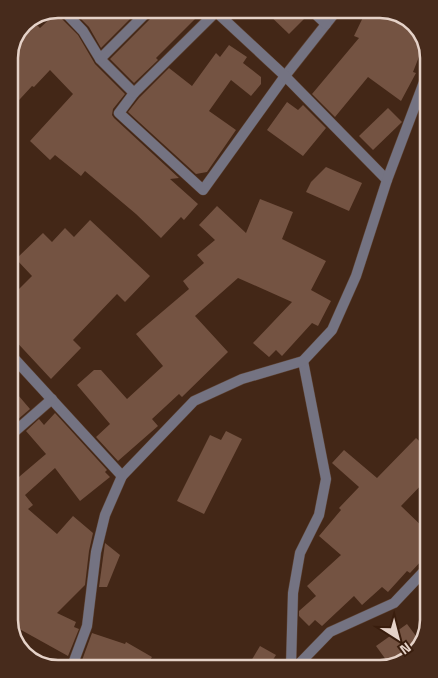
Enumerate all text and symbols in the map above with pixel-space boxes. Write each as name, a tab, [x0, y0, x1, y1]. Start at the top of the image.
north arrow	[373, 613, 423, 663]
text: N	[396, 638, 416, 660]

